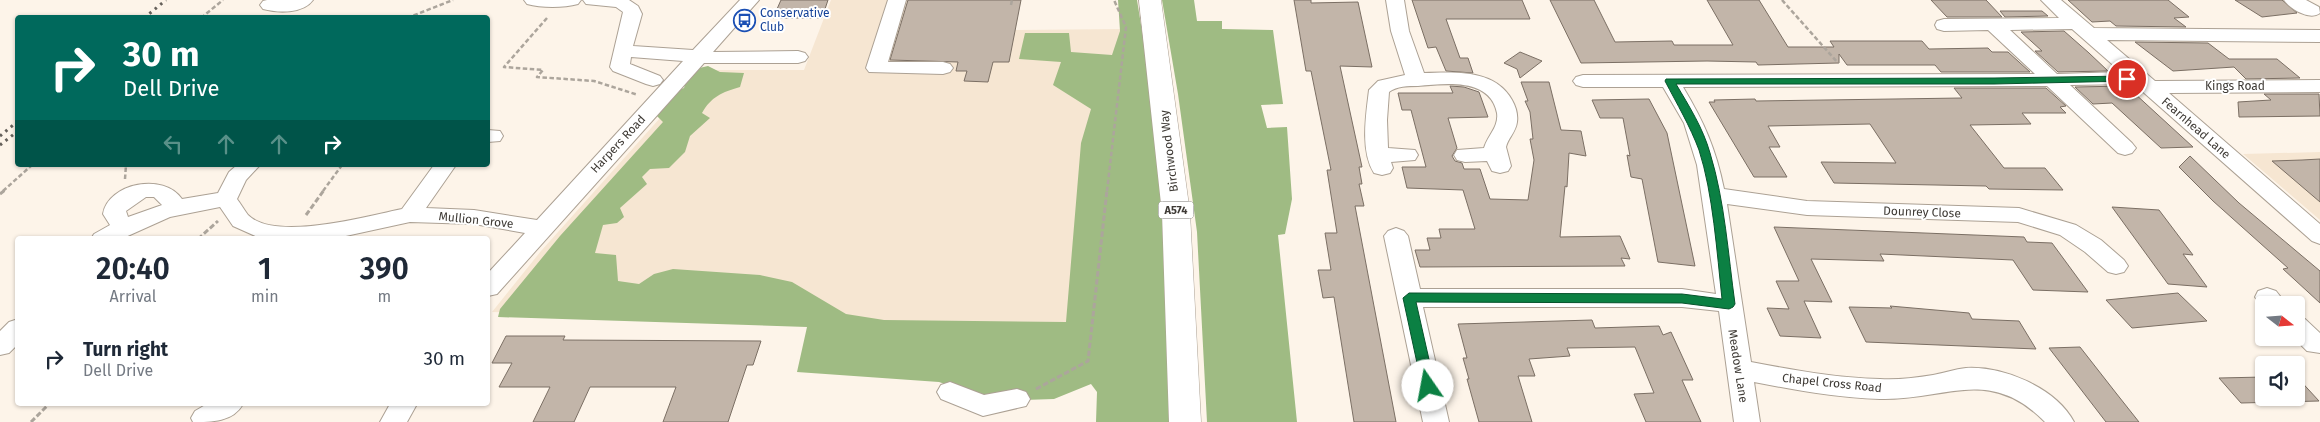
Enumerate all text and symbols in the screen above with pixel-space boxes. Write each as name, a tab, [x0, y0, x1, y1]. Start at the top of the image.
place label: Conservative Club	[760, 6, 830, 34]
bus stop icon: Conservative Club	[732, 8, 756, 32]
text: 30 m	[123, 33, 200, 75]
icon: right	[40, 35, 105, 100]
pin	[2106, 58, 2148, 100]
icon: arrive	[2113, 65, 2141, 93]
text: Dell Drive	[123, 75, 219, 102]
street label: Kings Road	[2205, 79, 2265, 93]
street label: Fearnhead Lane	[2159, 94, 2233, 162]
street label: Birchwood Way	[1157, 109, 1181, 193]
street label: Harpers Road	[588, 112, 648, 176]
icon: left	[159, 130, 187, 158]
icon: ahead	[212, 130, 240, 158]
icon: ahead	[265, 130, 293, 158]
icon: right	[318, 130, 346, 158]
road number: A574	[1158, 202, 1194, 218]
street label: Dounrey Close	[1883, 204, 1961, 220]
street label: Mullion Grove	[438, 209, 514, 231]
text: 20:40	[96, 251, 170, 287]
text: 1	[258, 251, 272, 287]
text: 390	[360, 251, 409, 287]
text: Arrival	[110, 287, 156, 306]
text: min	[251, 287, 279, 306]
text: m	[377, 287, 391, 306]
north arrow	[2255, 296, 2305, 346]
map controls	[2255, 296, 2305, 406]
street label: Meadow Lane	[1725, 328, 1751, 404]
text: Turn right	[83, 338, 168, 361]
icon: right	[40, 345, 68, 373]
text: 30 m	[424, 347, 465, 370]
button: sound	[2255, 356, 2305, 406]
position arrow	[1401, 359, 1453, 411]
text: Dell Drive	[83, 361, 153, 380]
street label: Chapel Cross Road	[1781, 371, 1883, 395]

